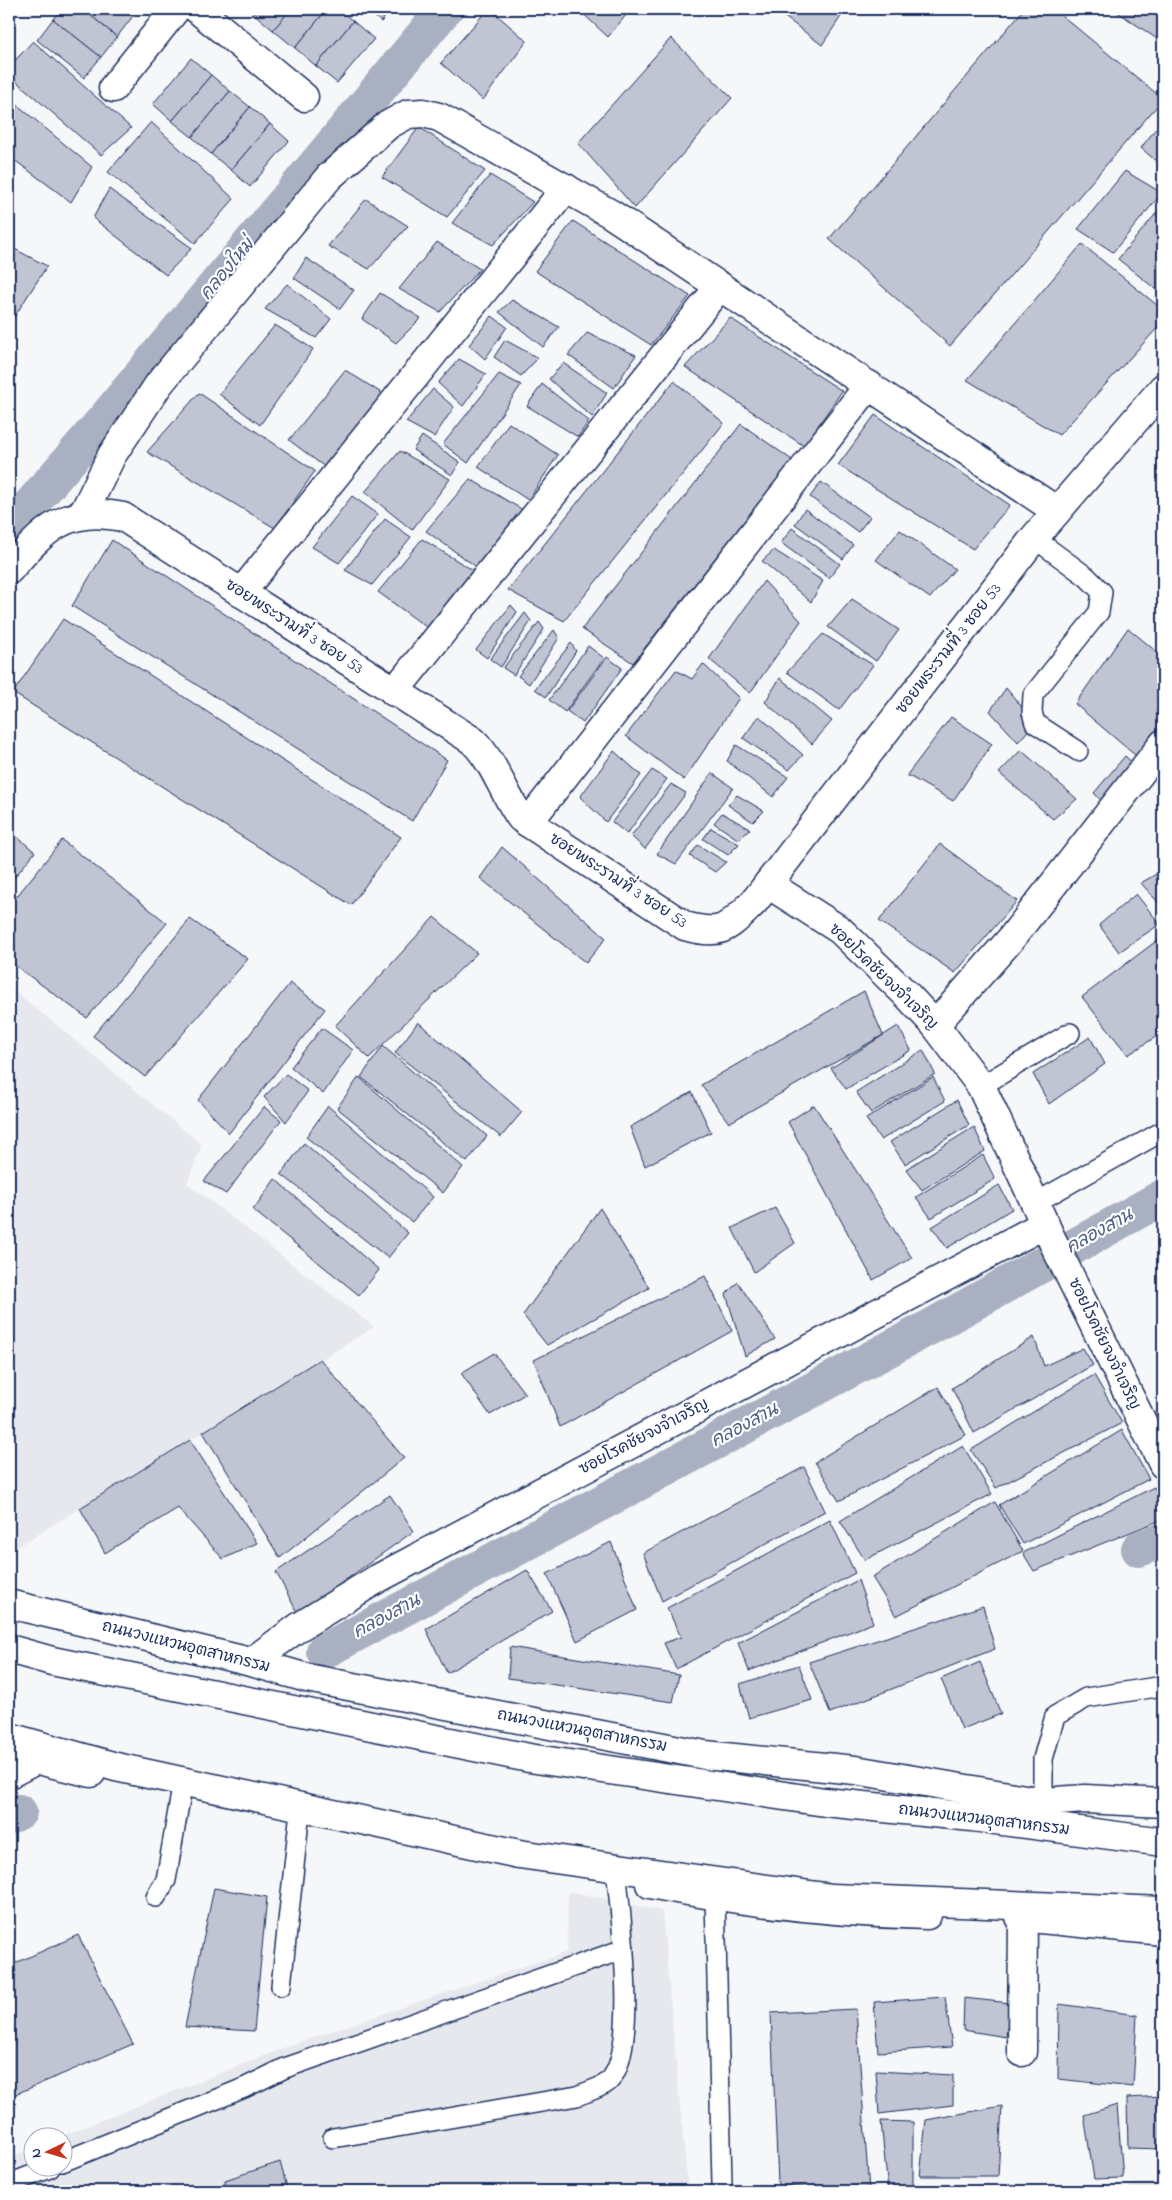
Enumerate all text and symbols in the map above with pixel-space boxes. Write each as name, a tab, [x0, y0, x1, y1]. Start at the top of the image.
water label: คลองใหม่	[194, 231, 263, 306]
street label: ซอยพระรามที่ 3 ซอย 53	[220, 569, 371, 681]
street label: ซอยพระรามที่ 3 ซอย 53	[886, 575, 1008, 720]
street label: ซอยพระรามที่ 3 ซอย 53	[544, 823, 695, 935]
street label: ซอยโรคชัยจงจำเจริญ	[823, 918, 944, 1036]
water label: คลองสาน	[1062, 1202, 1139, 1261]
street label: ซอยโรคชัยจงจำเจริญ	[1062, 1274, 1147, 1414]
street label: ซอยโรคชัยจงจำเจริญ	[574, 1392, 713, 1481]
water label: คลองสาน	[707, 1397, 784, 1455]
water label: คลองสาน	[349, 1588, 426, 1646]
street label: ถนนวงแหวนอุตสาหกรรม	[99, 1614, 273, 1680]
street label: ถนนวงแหวนอุตสาหกรรม	[495, 1703, 669, 1759]
street label: ถนนวงแหวนอุตสาหกรรม	[897, 1798, 1071, 1842]
north arrow	[22, 2128, 72, 2178]
text: N	[26, 2147, 47, 2159]

